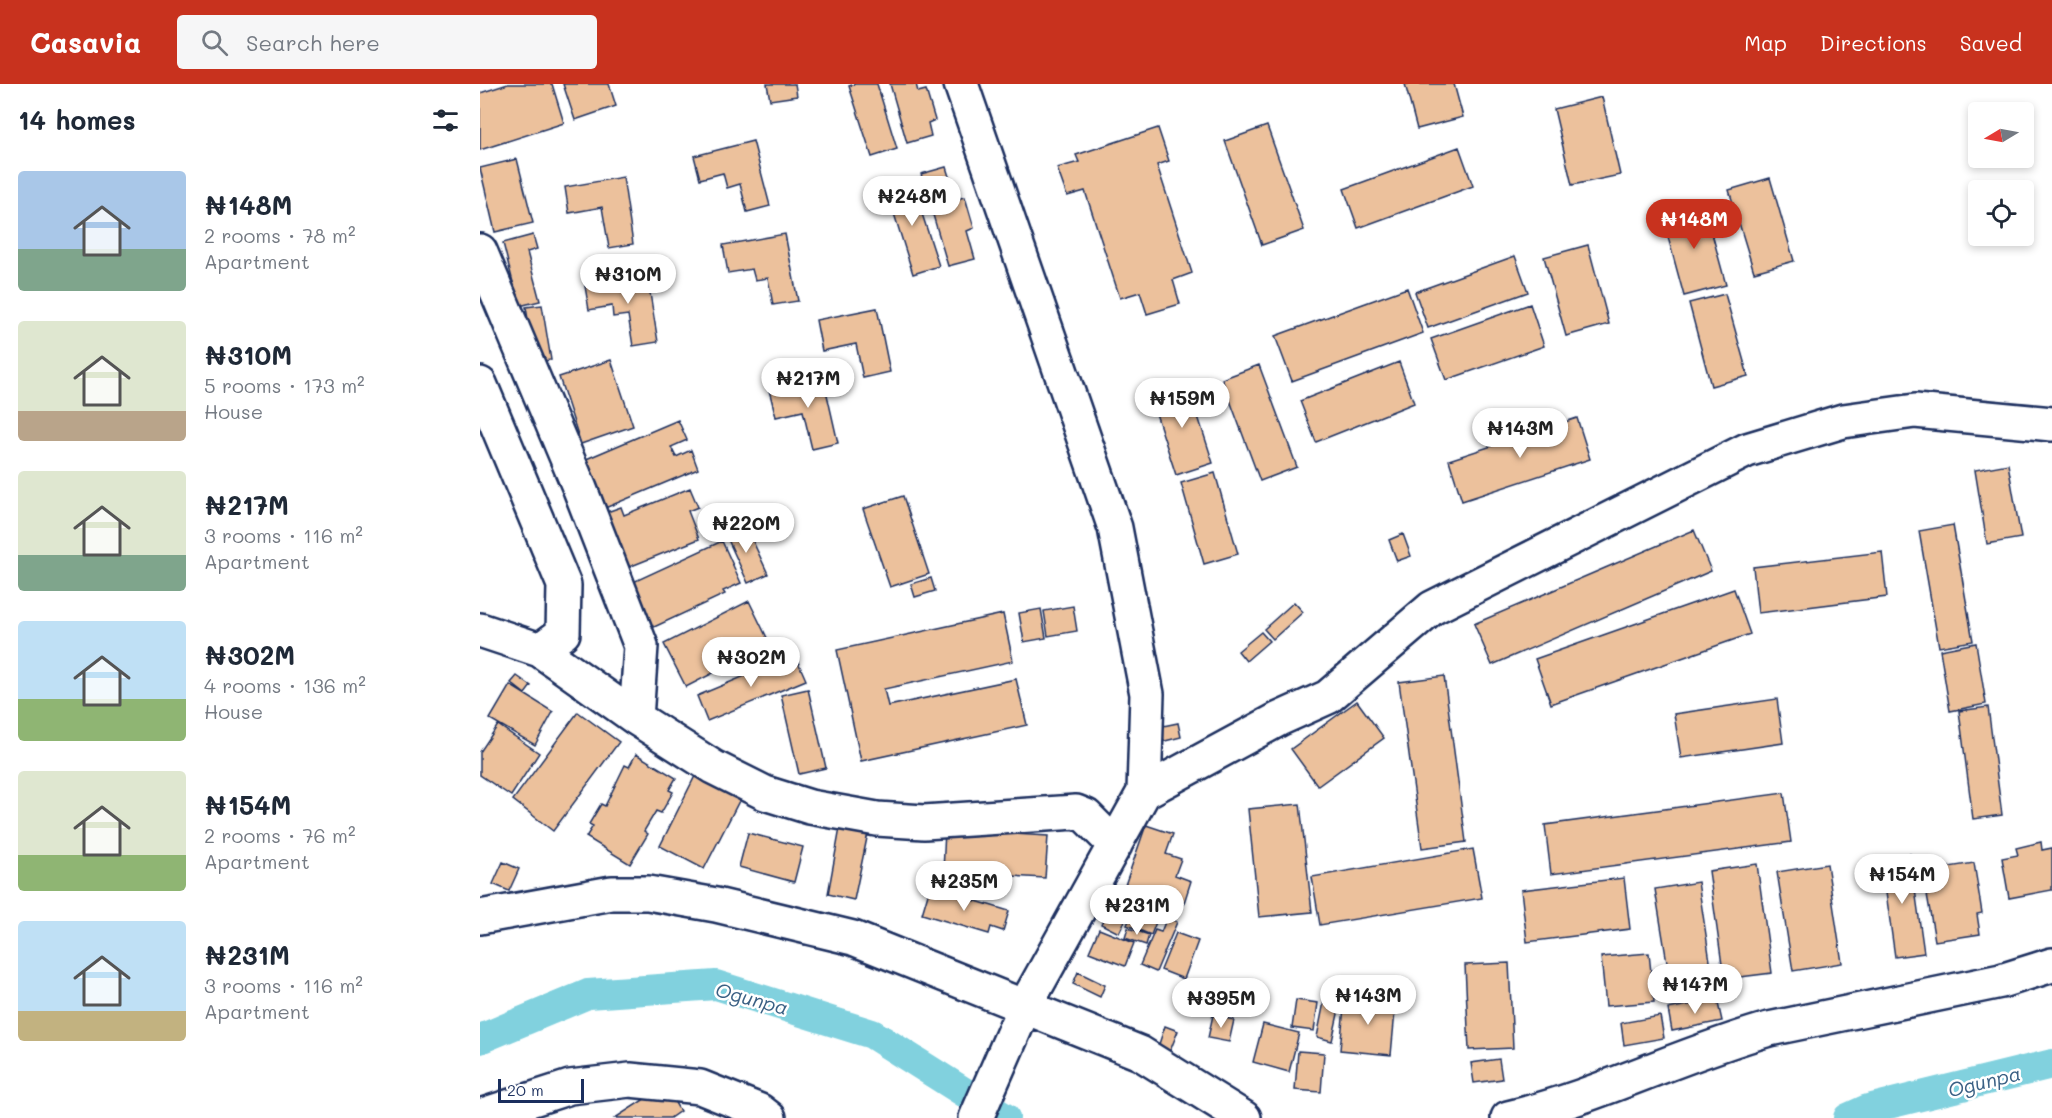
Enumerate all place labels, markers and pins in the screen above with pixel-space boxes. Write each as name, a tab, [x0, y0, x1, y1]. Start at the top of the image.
pin: ₦248M	[870, 176, 954, 227]
pin: ₦148M	[1652, 199, 1736, 250]
pin: ₦310M	[586, 254, 670, 305]
pin: ₦217M	[766, 358, 850, 409]
pin: ₦159M	[1140, 378, 1224, 429]
pin: ₦143M	[1478, 408, 1562, 459]
pin: ₦220M	[704, 503, 788, 554]
pin: ₦302M	[709, 637, 793, 688]
pin: ₦154M	[1860, 854, 1944, 905]
pin: ₦235M	[922, 861, 1006, 912]
pin: ₦231M	[1095, 885, 1179, 936]
pin: ₦147M	[1653, 964, 1737, 1015]
pin: ₦143M	[1326, 975, 1410, 1026]
pin: ₦395M	[1179, 978, 1263, 1029]

